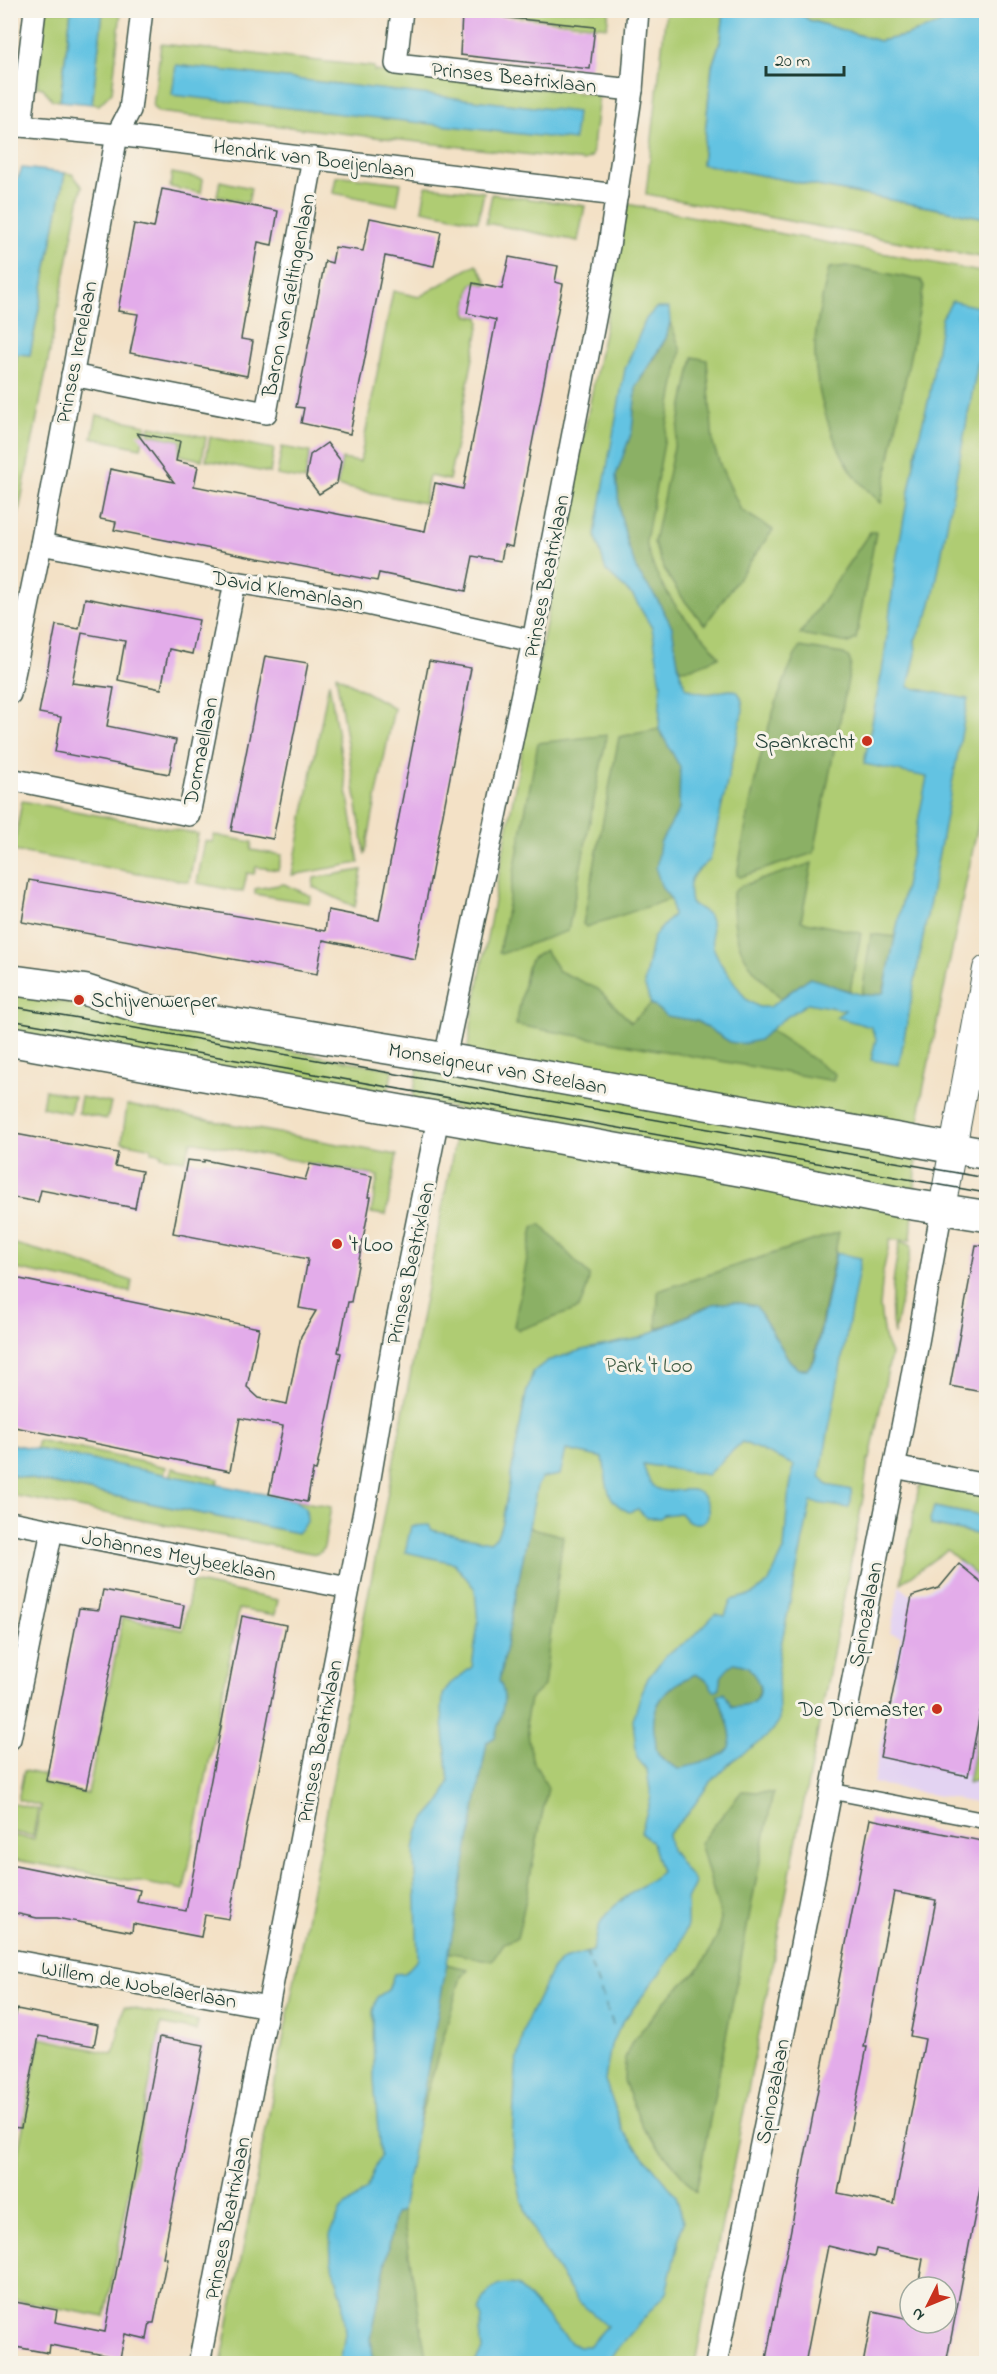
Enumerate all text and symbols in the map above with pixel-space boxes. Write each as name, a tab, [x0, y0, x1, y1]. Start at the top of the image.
scale bar	[766, 39, 844, 77]
text: 20 m	[775, 49, 810, 75]
street label: Prinses Beatrixlaan	[430, 55, 598, 103]
street label: Hendrik van Boeijenlaan	[212, 133, 416, 187]
street label: Baron van Geltingenlaan	[255, 191, 326, 401]
street label: Prinses Irenelaan	[49, 278, 106, 426]
street label: Prinses Beatrixlaan	[517, 492, 579, 661]
street label: David Klemanlaan	[209, 564, 366, 620]
street label: Dormaellaan	[177, 695, 227, 809]
place label: Spankracht	[755, 728, 855, 758]
marker: Spankracht	[860, 734, 874, 748]
place label: Schijvenwerper	[91, 987, 218, 1017]
marker: Schijvenwerper	[72, 993, 86, 1007]
street label: Monseigneur van Steelaan	[385, 1036, 609, 1106]
street label: Prinses Beatrixlaan	[380, 1179, 444, 1348]
place label: 't Loo	[349, 1231, 393, 1261]
marker: 't Loo	[330, 1237, 344, 1251]
park label: Park 't Loo	[605, 1352, 693, 1382]
street label: Johannes Meybeeklaan	[78, 1523, 278, 1592]
street label: Spinozalaan	[842, 1559, 892, 1670]
street label: Prinses Beatrixlaan	[290, 1657, 352, 1826]
place label: De Driemaster	[798, 1696, 925, 1726]
marker: De Driemaster	[930, 1702, 944, 1716]
street label: Willem de Nobelaerlaan	[39, 1954, 239, 2018]
street label: Spinozalaan	[749, 2036, 799, 2147]
street label: Prinses Beatrixlaan	[198, 2134, 260, 2303]
north arrow	[898, 2275, 958, 2335]
text: N	[906, 2302, 931, 2326]

